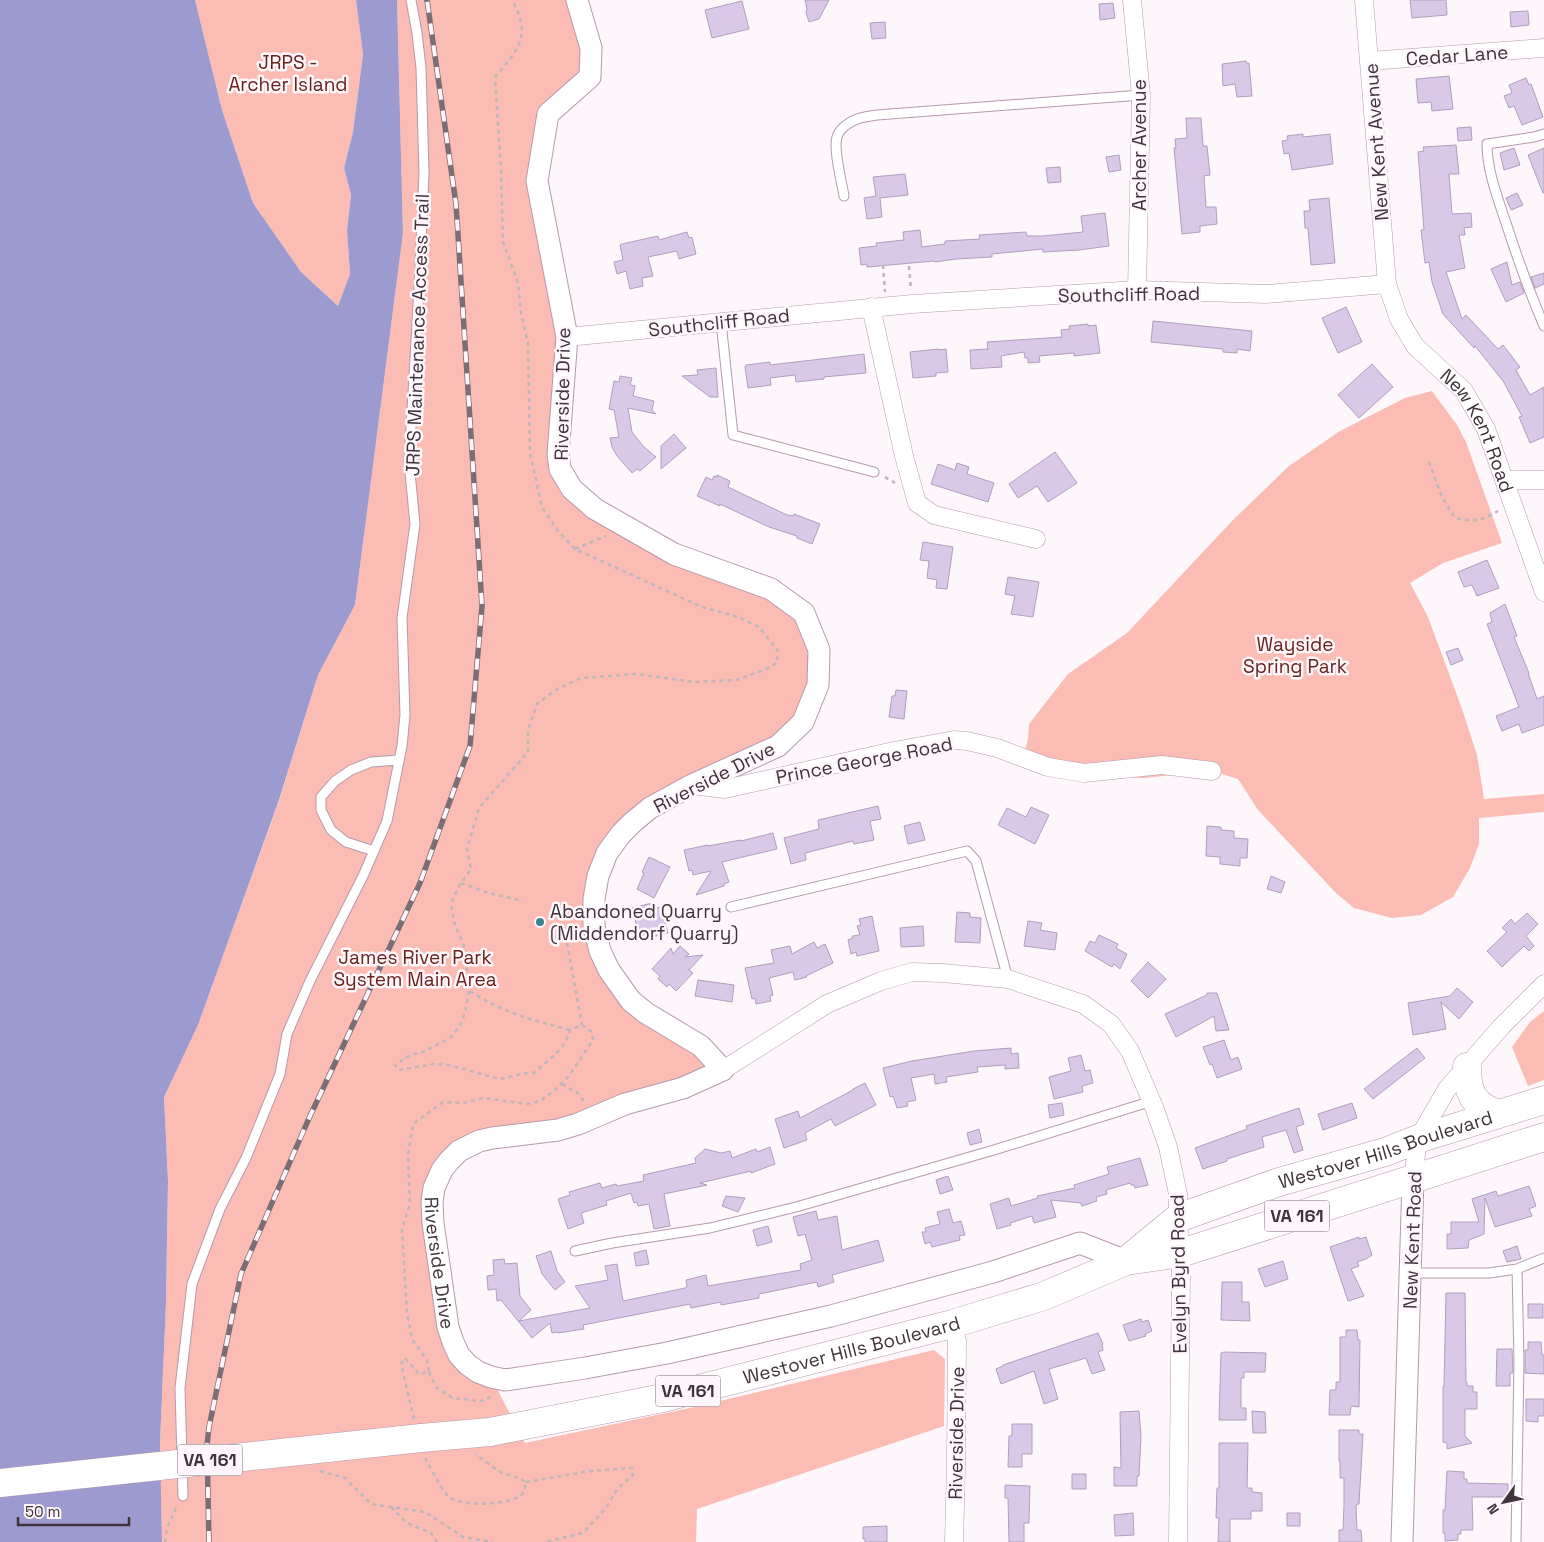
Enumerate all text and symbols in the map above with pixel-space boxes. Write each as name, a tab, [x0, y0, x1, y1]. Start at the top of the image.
street label: Cedar Lane	[1405, 39, 1509, 72]
park label: JRPS - Archer Island	[228, 50, 348, 97]
street label: New Kent Avenue	[1359, 62, 1394, 222]
street label: Archer Avenue	[1127, 79, 1152, 211]
street label: JRPS Maintenance Access Trail	[400, 193, 435, 477]
street label: Southcliff Road	[1058, 281, 1200, 308]
street label: Southcliff Road	[647, 303, 791, 342]
street label: Riverside Drive	[549, 327, 576, 461]
street label: New Kent Road	[1435, 363, 1520, 496]
park label: Wayside Spring Park	[1243, 632, 1347, 679]
street label: Prince George Road	[774, 731, 955, 790]
street label: Riverside Drive	[649, 736, 779, 819]
place label: Abandoned Quarry (Middendorf Quarry)	[550, 899, 738, 946]
marker: Abandoned Quarry (Middendorf Quarry)	[534, 916, 546, 928]
park label: James River Park System Main Area	[333, 945, 497, 992]
street label: Westover Hills Boulevard	[1275, 1105, 1496, 1195]
street label: New Kent Road	[1398, 1171, 1427, 1309]
street label: Evelyn Byrd Road	[1165, 1194, 1192, 1354]
street label: Riverside Drive	[419, 1196, 460, 1331]
road number: VA 161	[1264, 1200, 1330, 1232]
street label: Westover Hills Boulevard	[740, 1310, 963, 1390]
street label: Riverside Drive	[943, 1366, 970, 1500]
road number: VA 161	[656, 1375, 720, 1406]
road number: VA 161	[178, 1444, 242, 1476]
north arrow	[1479, 1477, 1529, 1527]
scale bar	[18, 1494, 129, 1526]
text: N	[1483, 1500, 1503, 1518]
text: 50 m	[25, 1502, 60, 1521]

